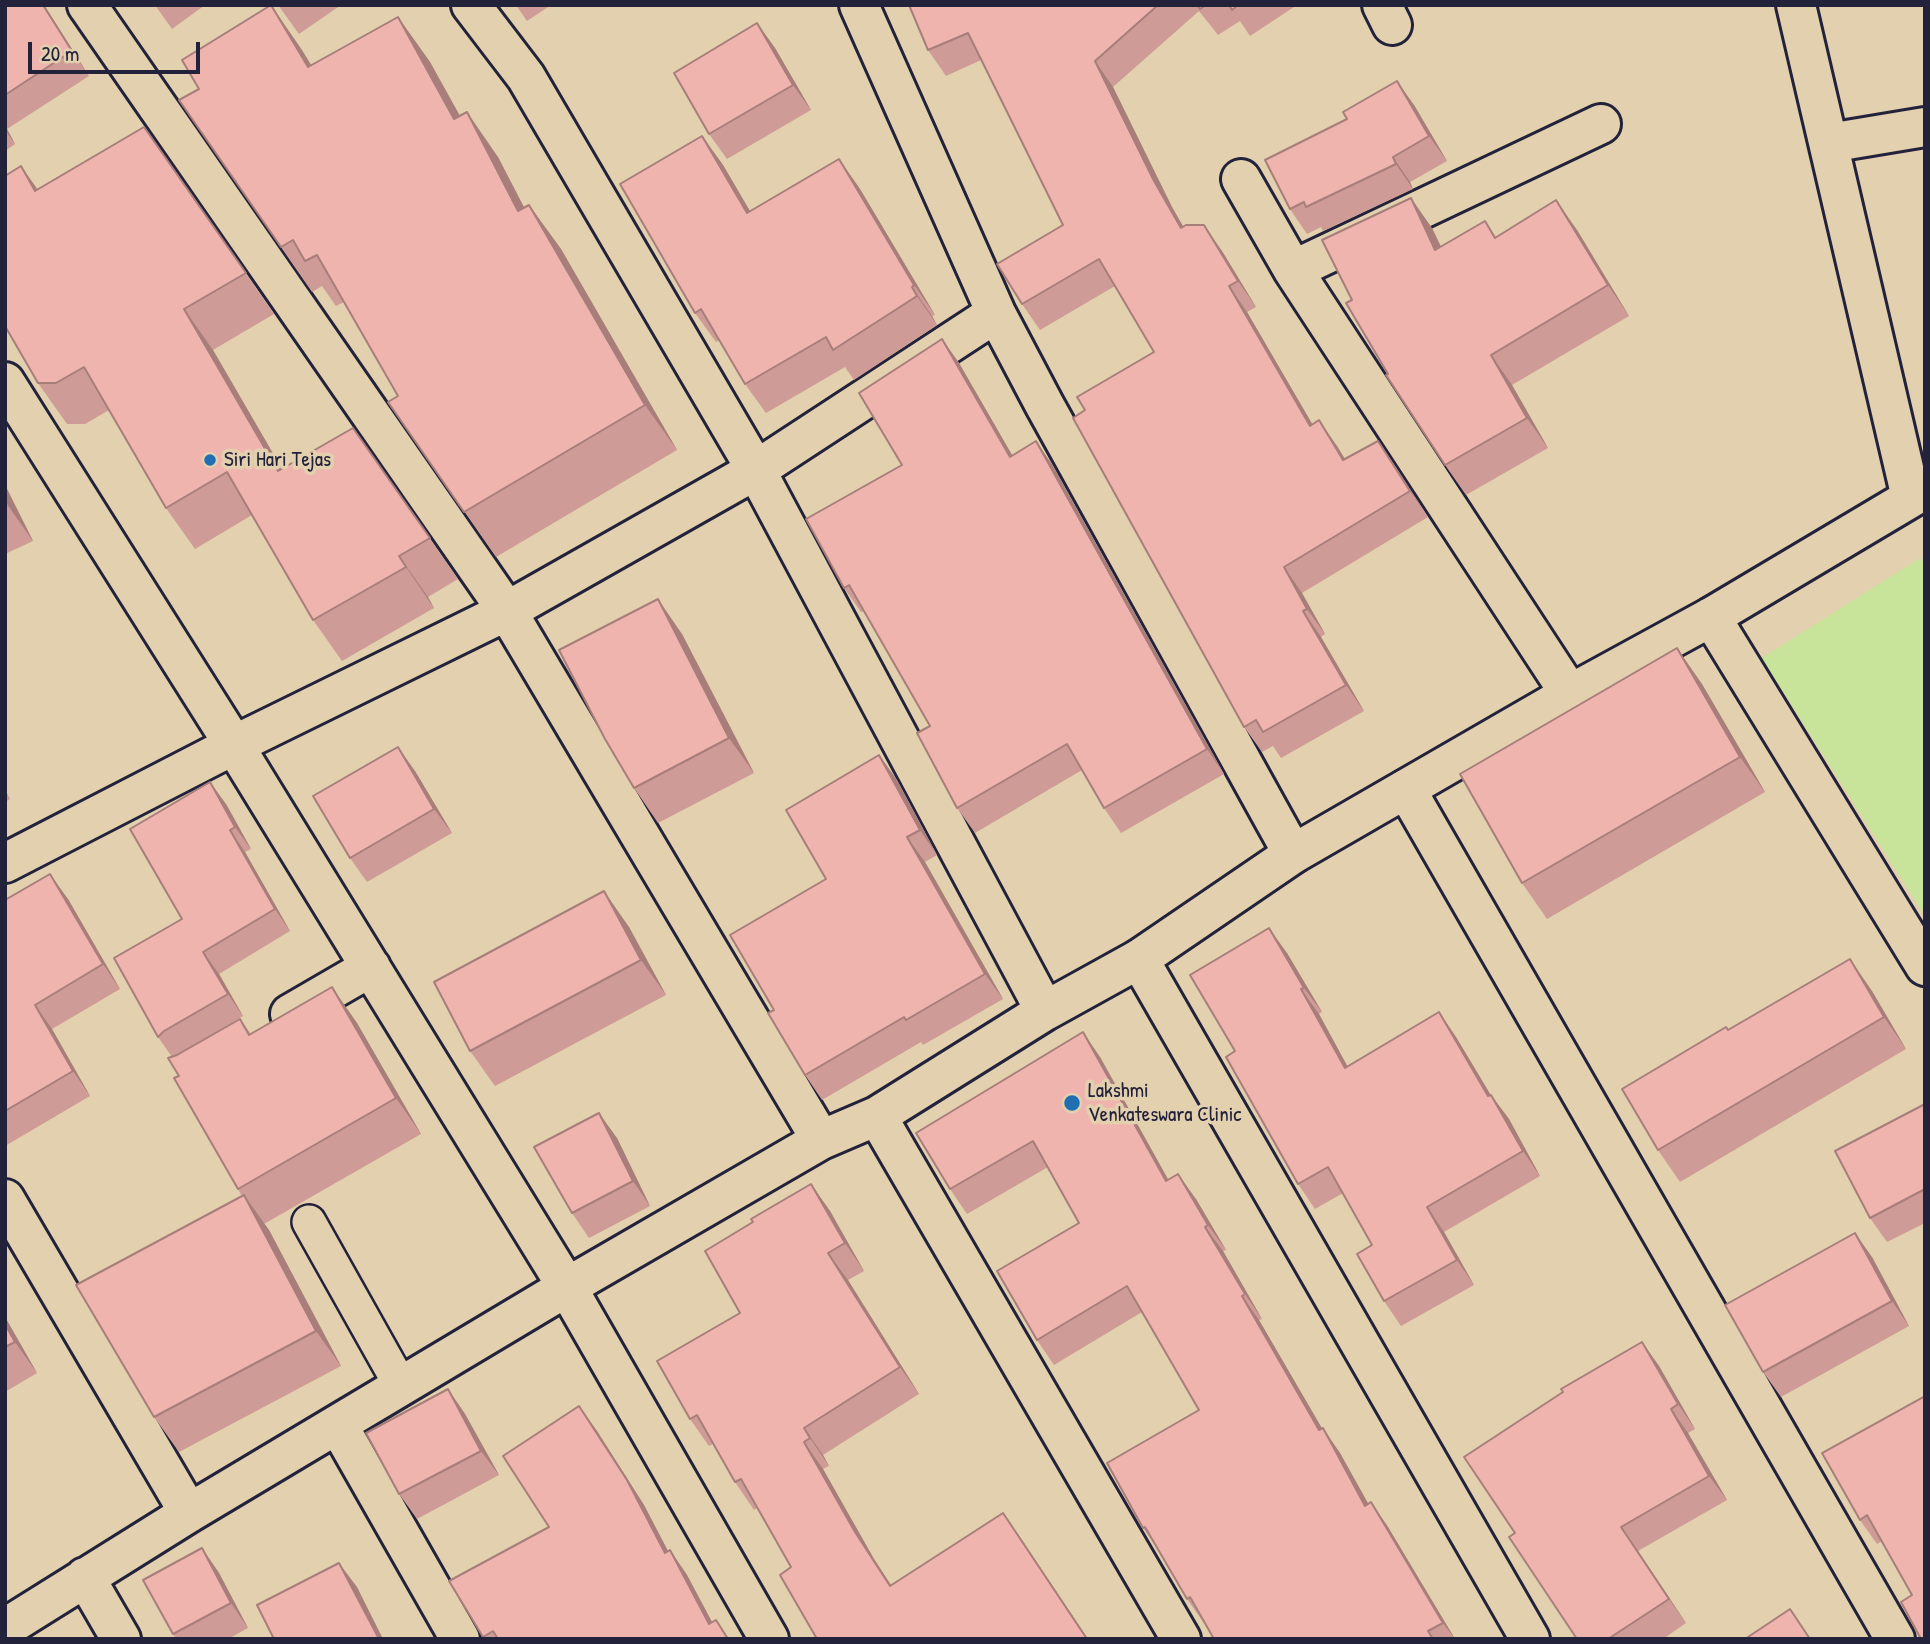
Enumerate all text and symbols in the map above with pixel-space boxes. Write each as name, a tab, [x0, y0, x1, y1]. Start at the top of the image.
scale bar	[32, 28, 203, 72]
text: 20 m	[41, 39, 79, 68]
place label: Siri Hari Tejas	[224, 447, 331, 473]
marker: Siri Hari Tejas	[202, 452, 218, 468]
place label: Lakshmi Venkateswara Clinic	[1088, 1078, 1242, 1128]
marker: Lakshmi Venkateswara Clinic	[1062, 1093, 1082, 1113]

